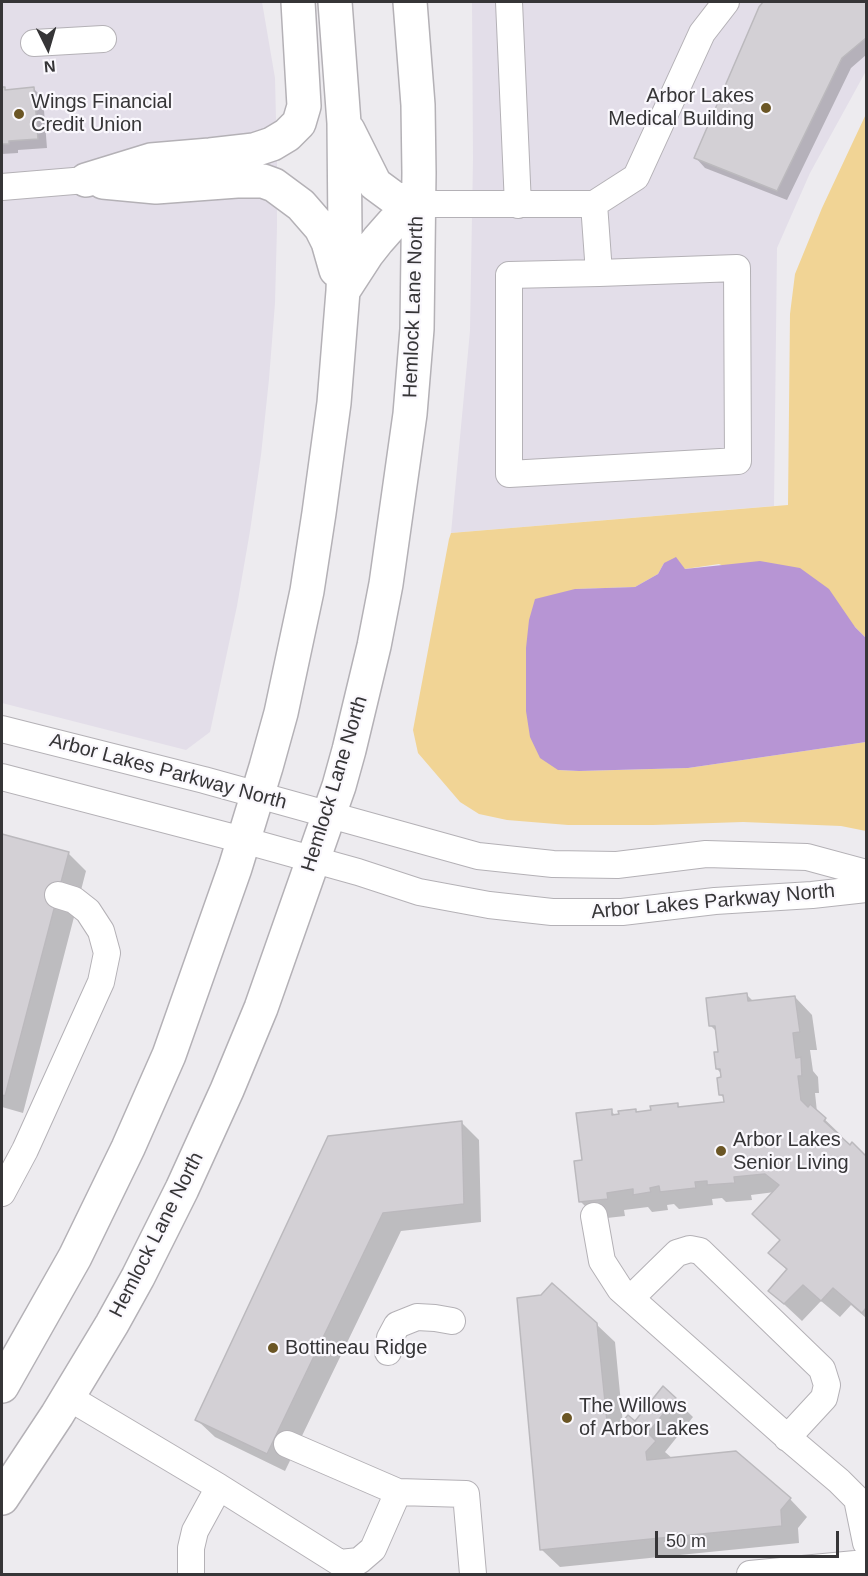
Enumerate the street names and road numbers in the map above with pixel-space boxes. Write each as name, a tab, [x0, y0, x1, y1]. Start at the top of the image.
street label: Hemlock Lane North	[399, 215, 429, 399]
street label: Hemlock Lane North	[297, 693, 373, 875]
street label: Arbor Lakes Parkway North	[47, 729, 289, 815]
street label: Arbor Lakes Parkway North	[590, 879, 836, 925]
street label: Hemlock Lane North	[105, 1148, 209, 1322]

